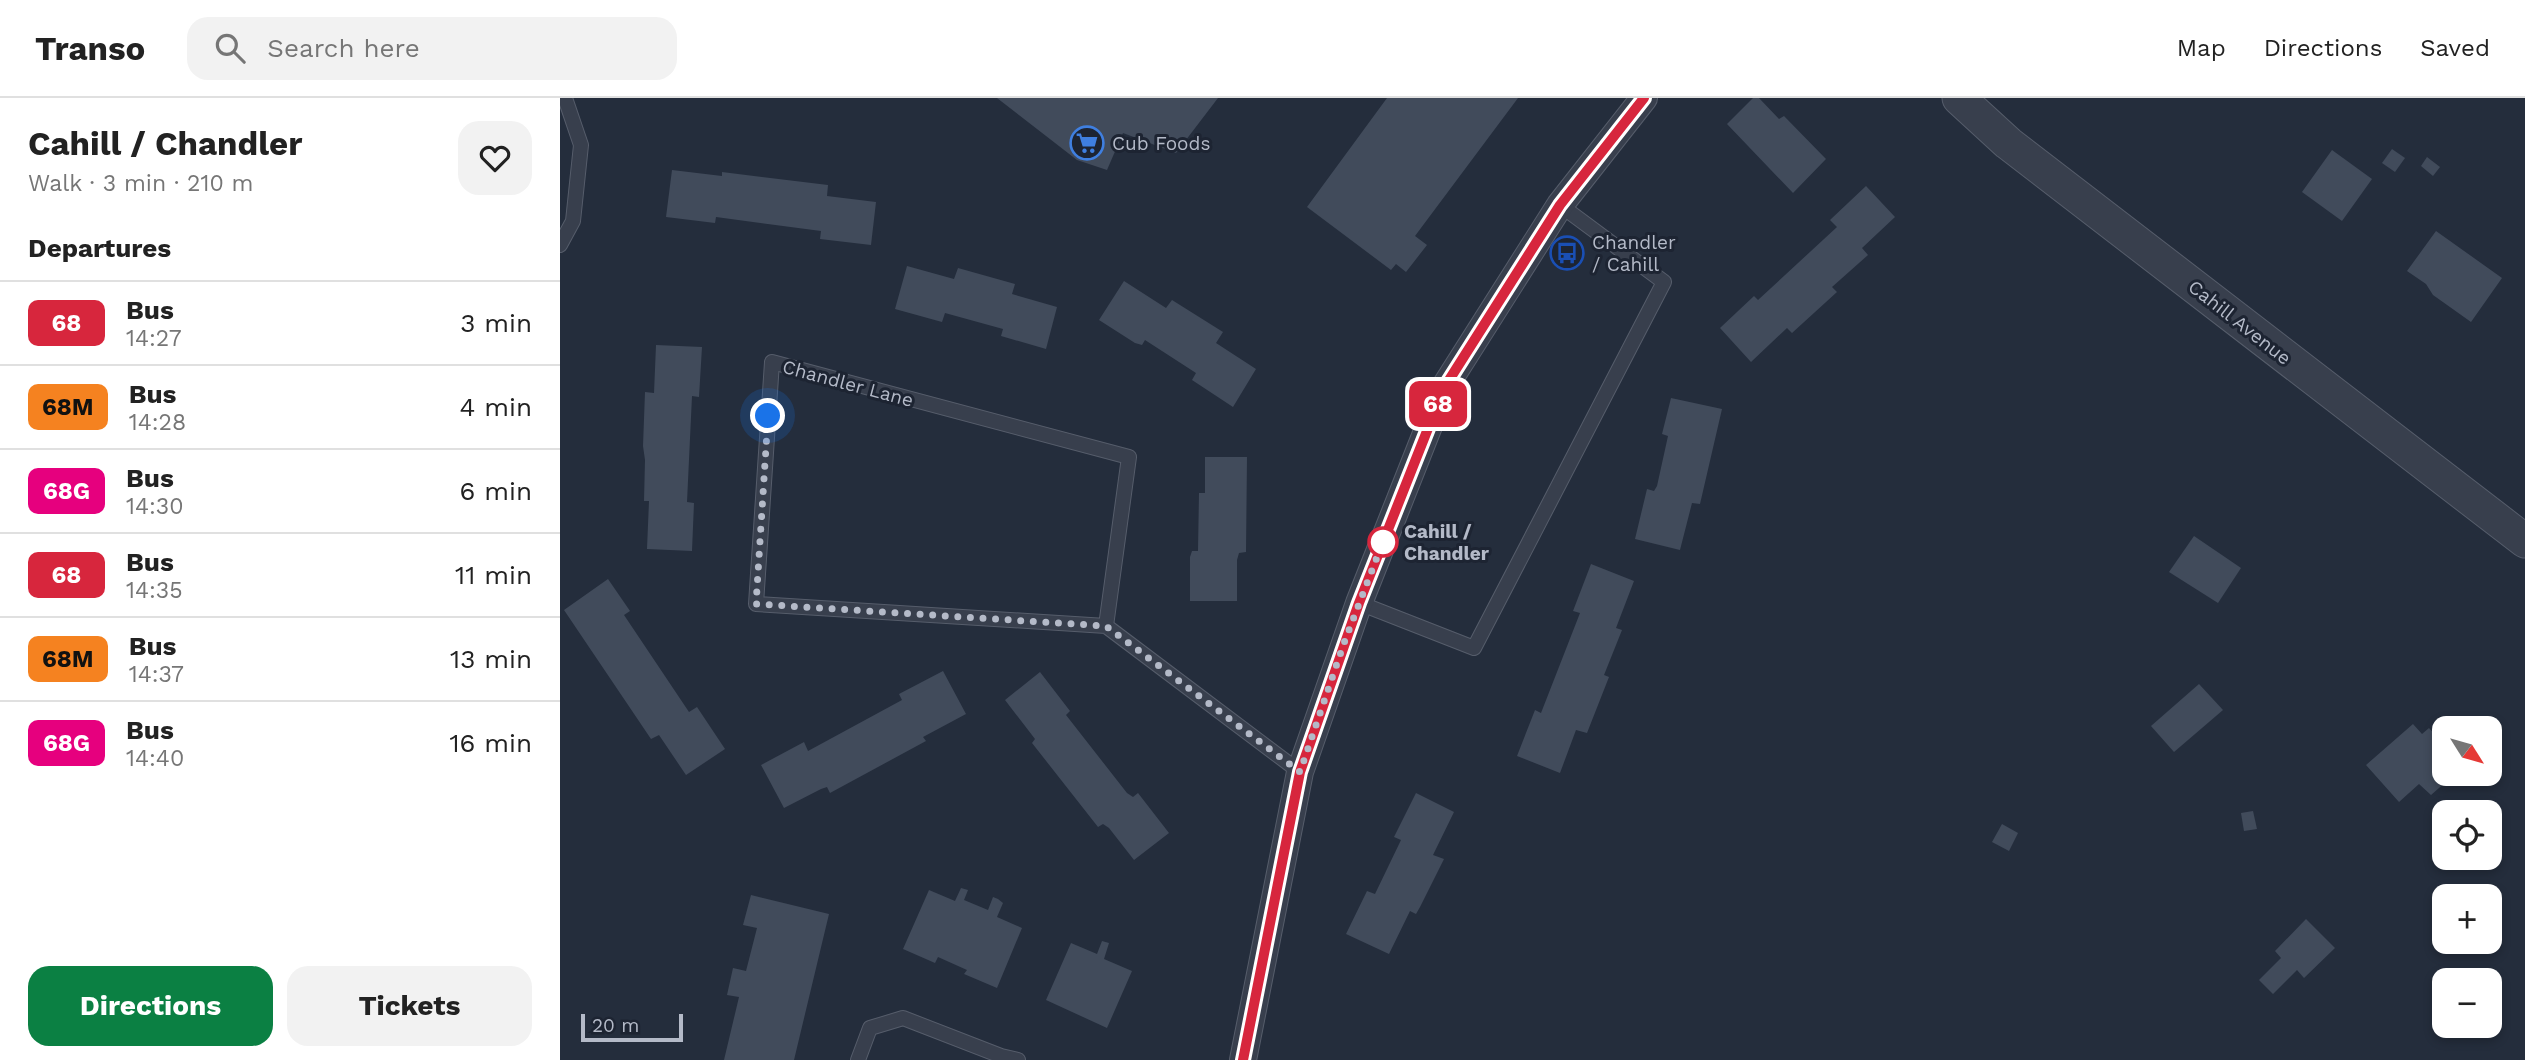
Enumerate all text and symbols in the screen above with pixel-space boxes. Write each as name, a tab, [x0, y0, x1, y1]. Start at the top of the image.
search box	[187, 17, 677, 80]
text: Transo	[35, 29, 145, 68]
icon: search	[211, 29, 249, 67]
text: Search here	[267, 33, 420, 63]
text: Map	[2177, 34, 2226, 62]
text: Directions	[2264, 34, 2382, 62]
text: Saved	[2420, 34, 2490, 62]
button: heart	[458, 121, 532, 195]
text: Cahill / Chandler	[28, 124, 302, 163]
supermarket icon: Cub Foods	[1068, 124, 1106, 162]
place label: Cub Foods	[1112, 132, 1210, 155]
text: Walk · 3 min · 210 m	[28, 170, 254, 197]
place label: Chandler / Cahill	[1592, 231, 1676, 276]
text: Departures	[28, 233, 171, 263]
bus stop icon: Chandler / Cahill	[1548, 234, 1586, 272]
street label: Cahill Avenue	[2184, 275, 2296, 370]
text: Bus	[126, 295, 174, 325]
text: 3 min	[460, 308, 532, 338]
text: 68	[52, 309, 81, 337]
text: 14:27	[126, 325, 182, 352]
street label: Chandler Lane	[780, 355, 916, 412]
text: Bus	[129, 379, 176, 409]
line badge: 68	[1406, 381, 1470, 427]
text: 68	[1423, 390, 1453, 418]
text: 4 min	[459, 392, 532, 422]
text: 68M	[42, 393, 94, 421]
your location	[750, 398, 785, 433]
text: 14:28	[129, 409, 186, 436]
text: Bus	[126, 463, 174, 493]
text: 6 min	[460, 476, 532, 506]
text: 68G	[43, 477, 90, 505]
text: 14:30	[126, 493, 184, 520]
place label: Cahill / Chandler	[1404, 520, 1490, 565]
marker: Cahill / Chandler	[1368, 527, 1398, 557]
text: Bus	[126, 547, 174, 577]
text: 11 min	[455, 560, 532, 590]
text: 68	[52, 561, 81, 589]
text: 14:35	[126, 577, 183, 604]
text: Bus	[129, 631, 176, 661]
text: 13 min	[450, 644, 532, 674]
text: 68M	[42, 645, 94, 673]
text: 14:37	[129, 661, 184, 688]
text: Bus	[126, 715, 174, 745]
north arrow	[2432, 716, 2502, 786]
map controls	[2432, 716, 2502, 1038]
text: 16 min	[449, 728, 532, 758]
text: 68G	[43, 729, 90, 757]
text: 14:40	[126, 745, 184, 772]
button: locate	[2432, 800, 2502, 870]
button: +	[2432, 884, 2502, 954]
button: Directions	[28, 966, 273, 1046]
button: Tickets	[287, 966, 532, 1046]
button: −	[2432, 968, 2502, 1038]
scale bar	[581, 1011, 682, 1043]
text: 20 m	[592, 1014, 639, 1037]

